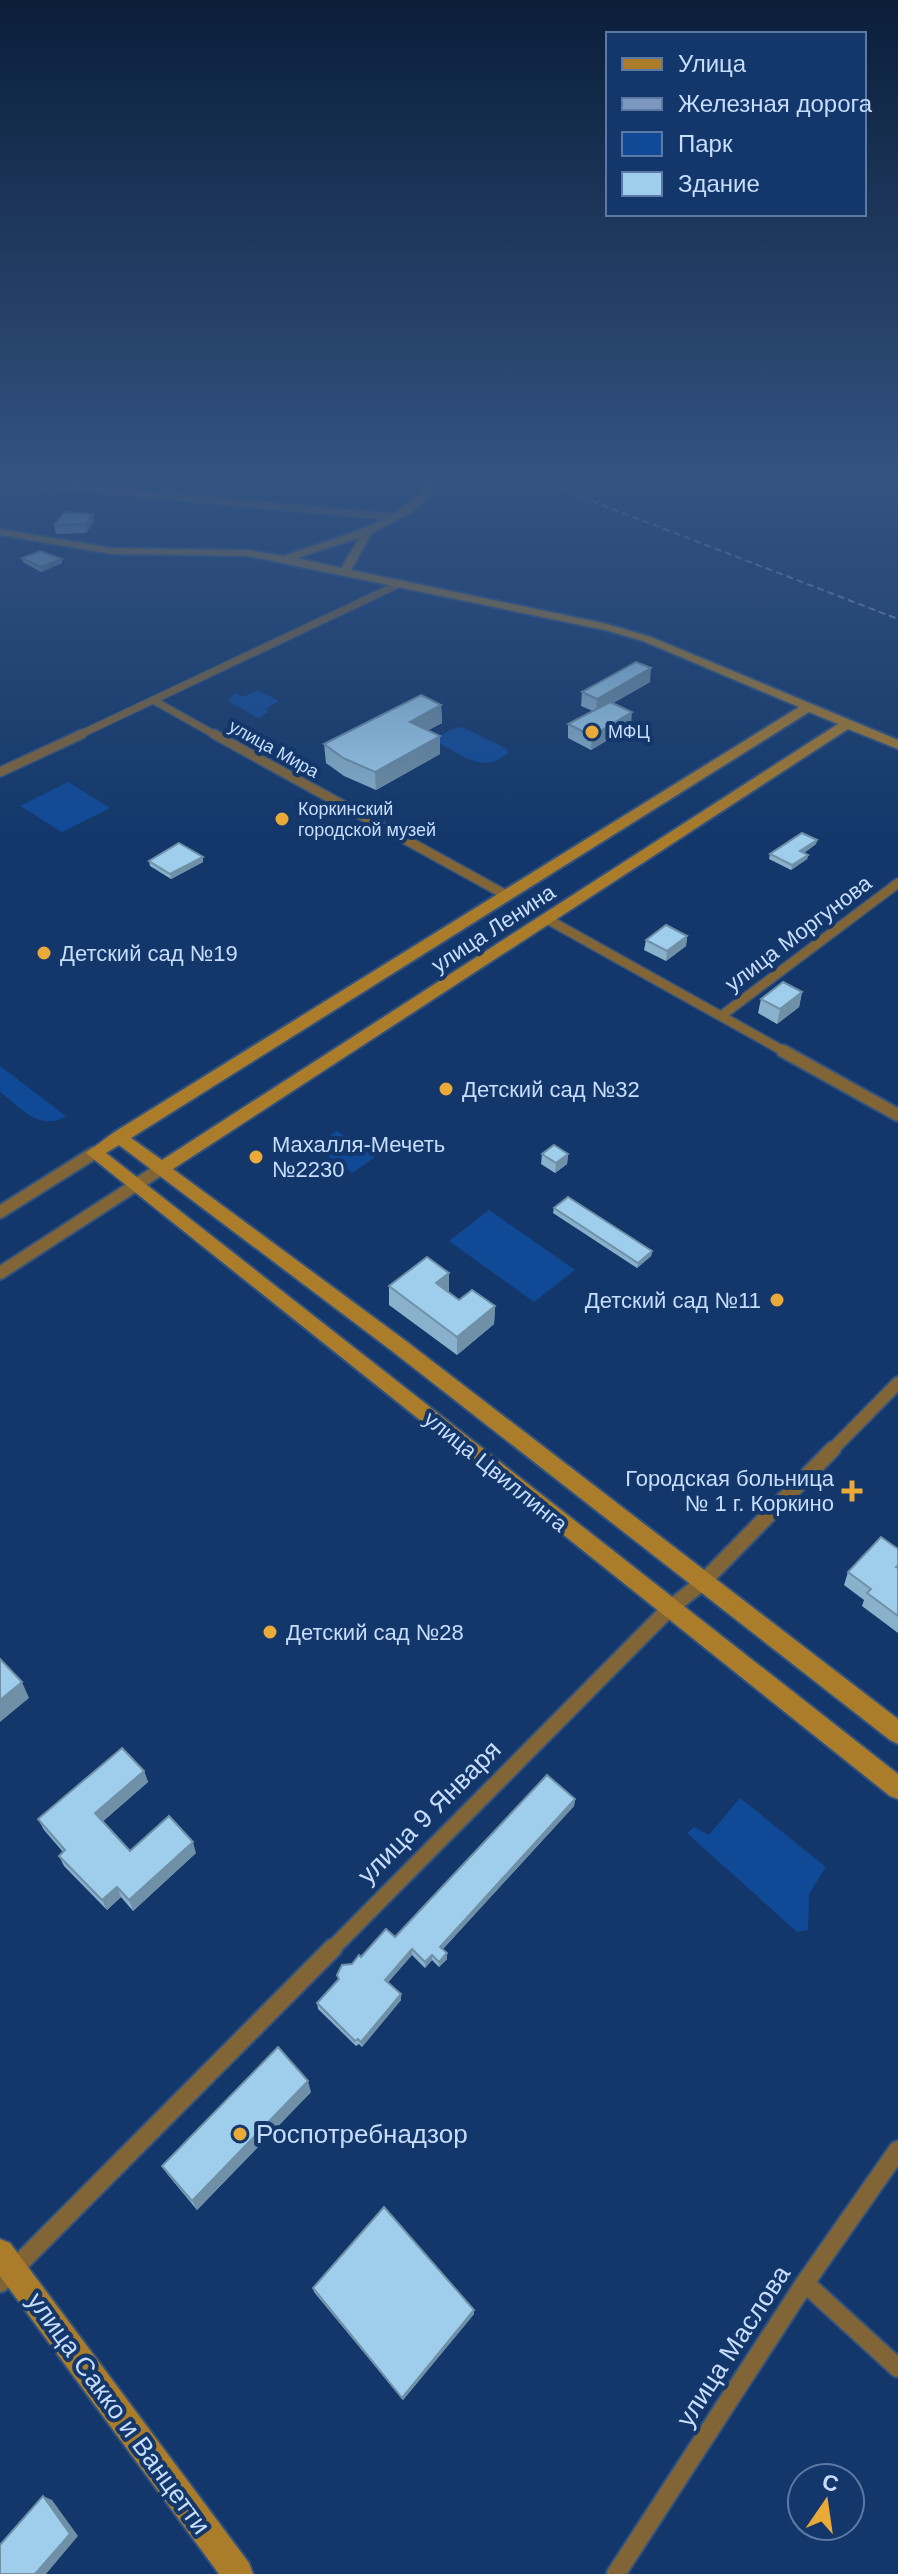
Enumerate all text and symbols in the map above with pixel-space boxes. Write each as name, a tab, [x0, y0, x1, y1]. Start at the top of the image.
legend	[606, 32, 866, 216]
text: Улица	[678, 50, 747, 77]
text: Железная дорога	[678, 90, 873, 117]
text: Парк	[678, 130, 733, 157]
text: Здание	[678, 170, 760, 197]
street label: улица Мира	[226, 716, 323, 782]
place label: МФЦ	[608, 722, 650, 742]
marker: МФЦ	[583, 723, 601, 741]
place label: Коркинский городской музей	[298, 799, 436, 840]
marker: Коркинский городской музей	[273, 810, 291, 828]
street label: улица Моргунова	[720, 870, 877, 997]
street label: улица Ленина	[427, 879, 560, 978]
place label: Детский сад №19	[60, 941, 238, 966]
marker: Детский сад №19	[35, 944, 53, 962]
place label: Детский сад №32	[462, 1077, 640, 1102]
marker: Детский сад №32	[437, 1080, 455, 1098]
place label: Махалля-Мечеть №2230	[272, 1132, 445, 1182]
marker: Махалля-Мечеть №2230	[247, 1148, 265, 1166]
place label: Детский сад №11	[585, 1288, 761, 1313]
marker: Детский сад №11	[768, 1291, 786, 1309]
street label: улица Цвиллинга	[419, 1406, 573, 1537]
place label: Городская больница № 1 г. Коркино	[625, 1466, 835, 1516]
marker: Городская больница № 1 г. Коркино	[841, 1480, 863, 1502]
place label: Детский сад №28	[286, 1620, 464, 1645]
marker: Детский сад №28	[261, 1623, 279, 1641]
street label: улица 9 Января	[351, 1734, 507, 1890]
place label: Роспотребнадзор	[256, 2119, 468, 2149]
marker: Роспотребнадзор	[231, 2125, 249, 2143]
street label: улица Маслова	[670, 2259, 797, 2432]
street label: улица Сакко и Ванцетти	[21, 2286, 217, 2540]
north arrow	[786, 2462, 866, 2542]
text: С	[820, 2469, 841, 2497]

